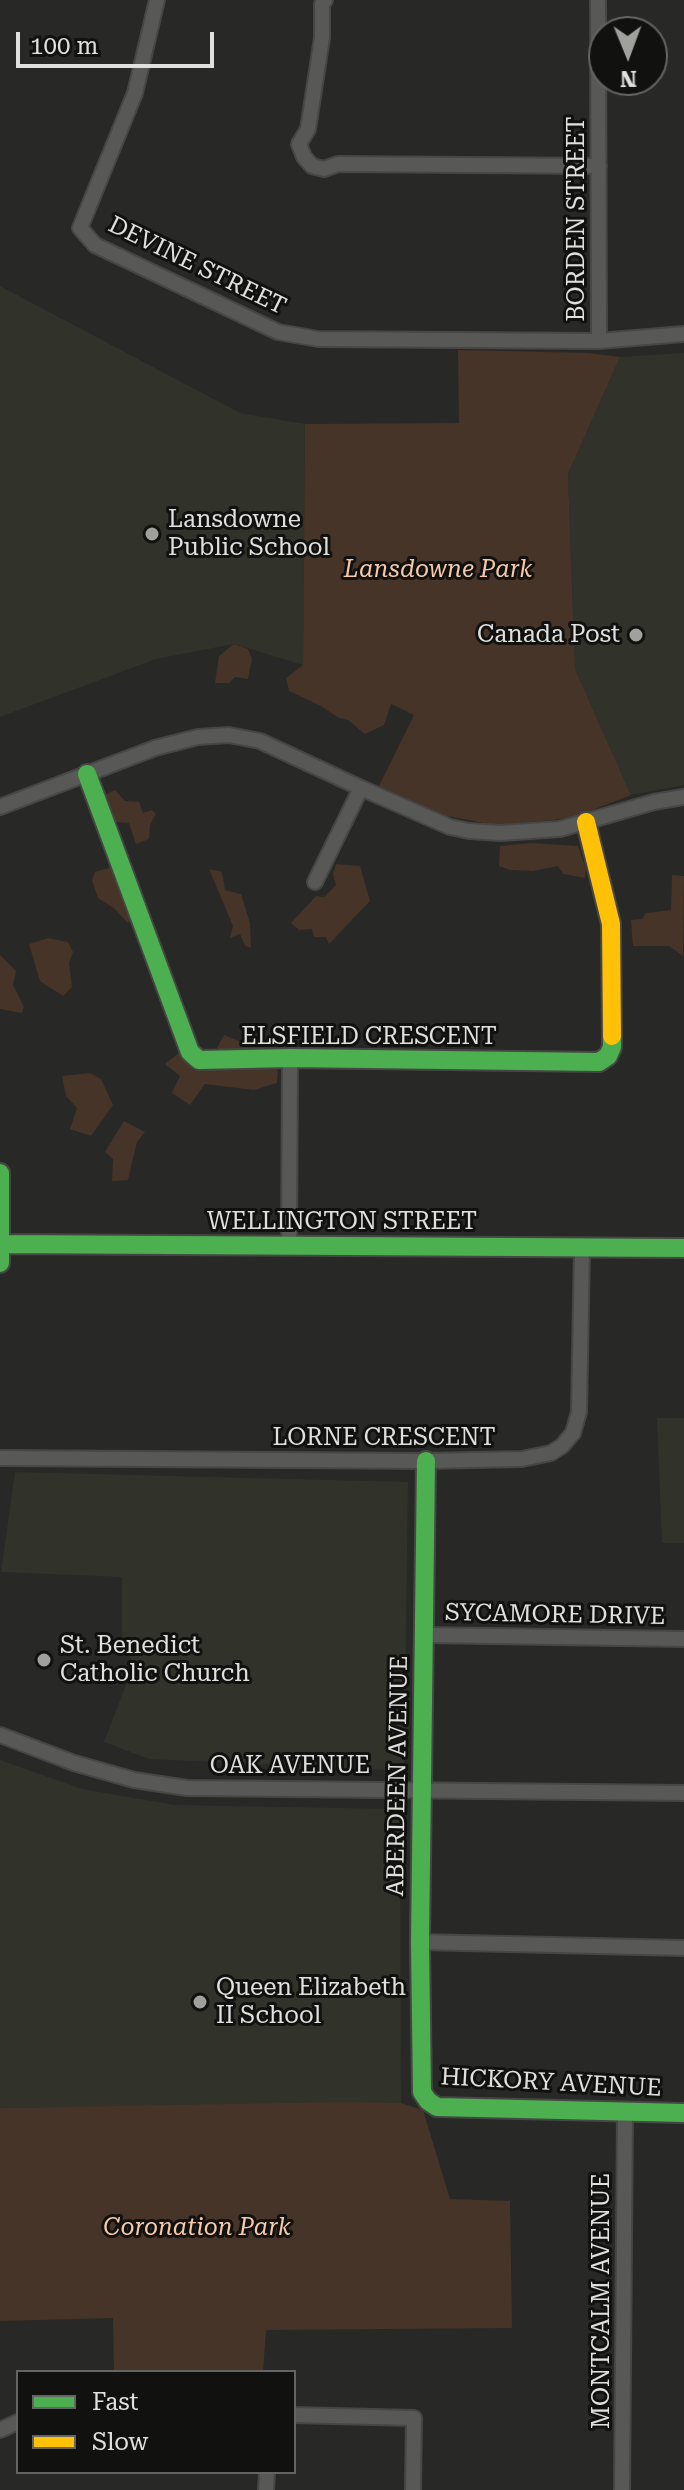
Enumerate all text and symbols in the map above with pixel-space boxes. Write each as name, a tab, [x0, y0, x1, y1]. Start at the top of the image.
scale bar	[20, 16, 218, 66]
north arrow	[588, 16, 668, 96]
text: 100 m	[30, 32, 98, 60]
text: N	[620, 66, 637, 91]
street label: BORDEN STREET	[563, 117, 591, 321]
street label: DEVINE STREET	[103, 211, 291, 321]
place label: Lansdowne Public School	[168, 506, 330, 562]
marker: Lansdowne Public School	[143, 525, 161, 543]
park label: Lansdowne Park	[344, 556, 532, 584]
place label: Canada Post	[477, 621, 620, 649]
marker: Canada Post	[627, 626, 645, 644]
street label: ELSFIELD CRESCENT	[241, 1023, 497, 1051]
street label: WELLINGTON STREET	[207, 1208, 477, 1236]
street label: LORNE CRESCENT	[272, 1424, 496, 1452]
street label: SYCAMORE DRIVE	[445, 1599, 665, 1631]
place label: St. Benedict Catholic Church	[60, 1632, 250, 1688]
marker: St. Benedict Catholic Church	[35, 1651, 53, 1669]
street label: ABERDEEN AVENUE	[381, 1655, 415, 1897]
street label: OAK AVENUE	[210, 1752, 370, 1780]
place label: Queen Elizabeth II School	[216, 1974, 406, 2030]
marker: Queen Elizabeth II School	[191, 1993, 209, 2011]
street label: HICKORY AVENUE	[440, 2063, 662, 2103]
street label: MONTCALM AVENUE	[588, 2173, 616, 2429]
park label: Coronation Park	[103, 2214, 291, 2242]
legend	[16, 2370, 296, 2474]
text: Fast	[92, 2388, 139, 2416]
text: Slow	[92, 2428, 148, 2456]

